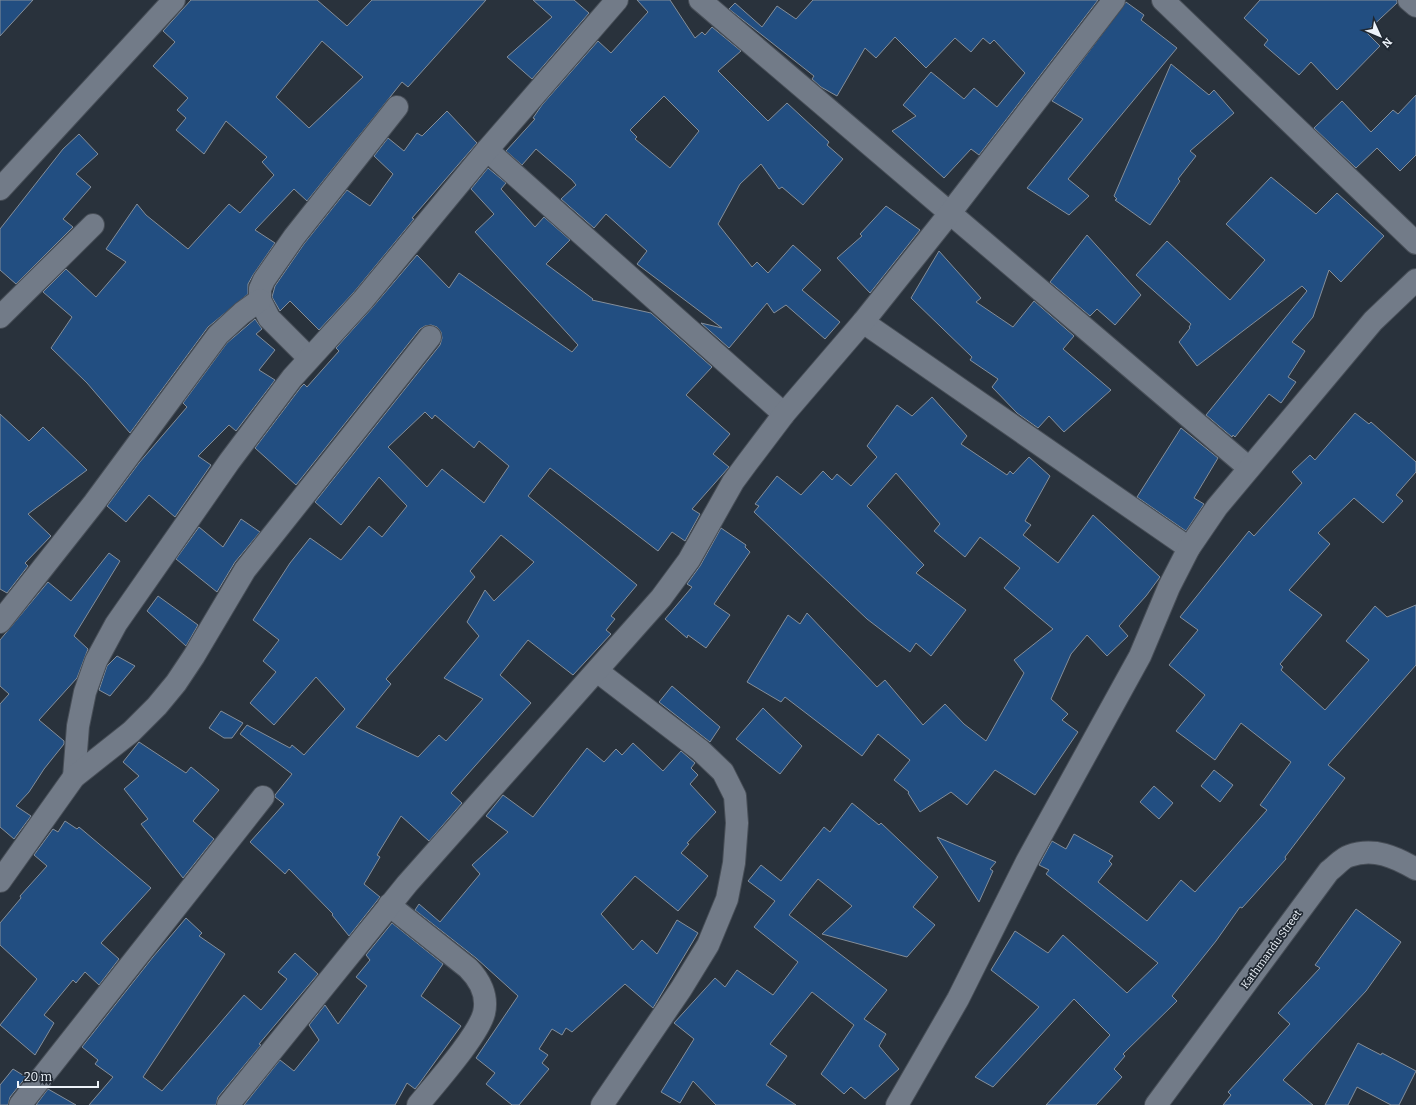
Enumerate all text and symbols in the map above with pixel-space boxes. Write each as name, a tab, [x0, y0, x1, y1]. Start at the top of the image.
north arrow	[1360, 16, 1400, 56]
text: N	[1379, 35, 1394, 51]
street label: Kathmandu Street	[1238, 907, 1304, 991]
scale bar	[18, 1063, 98, 1089]
text: 20 m	[24, 1070, 53, 1084]

